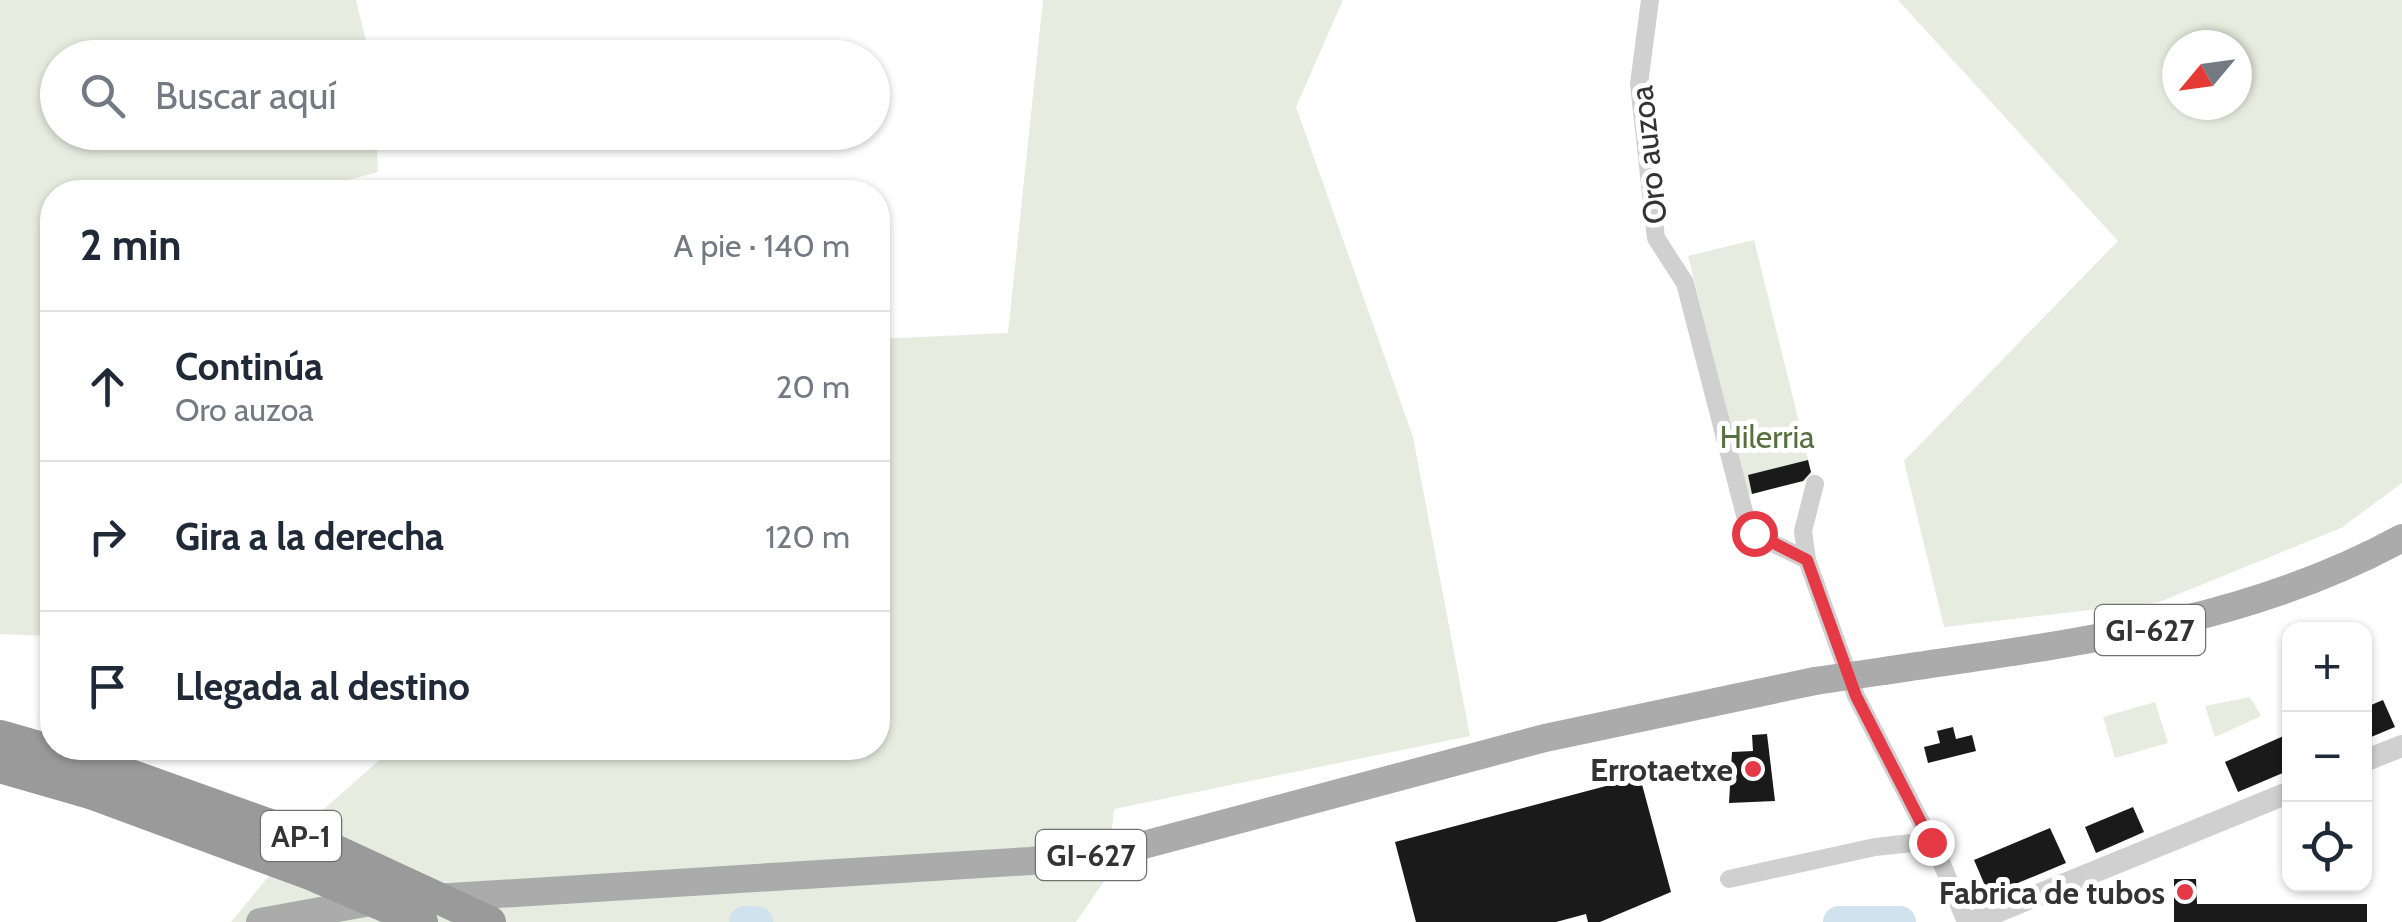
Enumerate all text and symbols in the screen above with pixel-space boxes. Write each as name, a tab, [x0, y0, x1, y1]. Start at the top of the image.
north arrow	[2162, 30, 2252, 120]
search box	[40, 40, 890, 150]
icon: search	[75, 68, 130, 123]
text: Buscar aquí	[155, 72, 337, 119]
street label: Oro auzoa	[1621, 83, 1675, 226]
text: 2 min	[80, 219, 181, 271]
text: A pie · 140 m	[674, 226, 850, 265]
text: Continúa	[175, 343, 323, 390]
icon: ahead	[80, 359, 135, 414]
text: 20 m	[776, 367, 850, 406]
text: Oro auzoa	[175, 390, 314, 429]
park label: Hilerria	[1719, 417, 1815, 456]
icon: right	[80, 509, 135, 564]
route start	[1732, 511, 1778, 557]
text: Gira a la derecha	[175, 513, 444, 560]
text: 120 m	[765, 517, 850, 556]
road number: GI-627	[2095, 605, 2205, 655]
map controls	[2282, 622, 2372, 892]
button: +	[2282, 622, 2372, 712]
icon: arrive	[80, 659, 135, 714]
text: Llegada al destino	[175, 663, 470, 710]
button: −	[2282, 712, 2372, 802]
place label: Errotaetxe	[1590, 750, 1733, 789]
marker: Errotaetxe	[1742, 758, 1764, 780]
button: locate	[2282, 802, 2372, 892]
road number: AP-1	[261, 811, 341, 861]
route end	[1909, 820, 1955, 866]
road number: GI-627	[1036, 830, 1146, 880]
place label: Fabrica de tubos	[1939, 873, 2165, 912]
marker: Fabrica de tubos	[2174, 881, 2196, 903]

